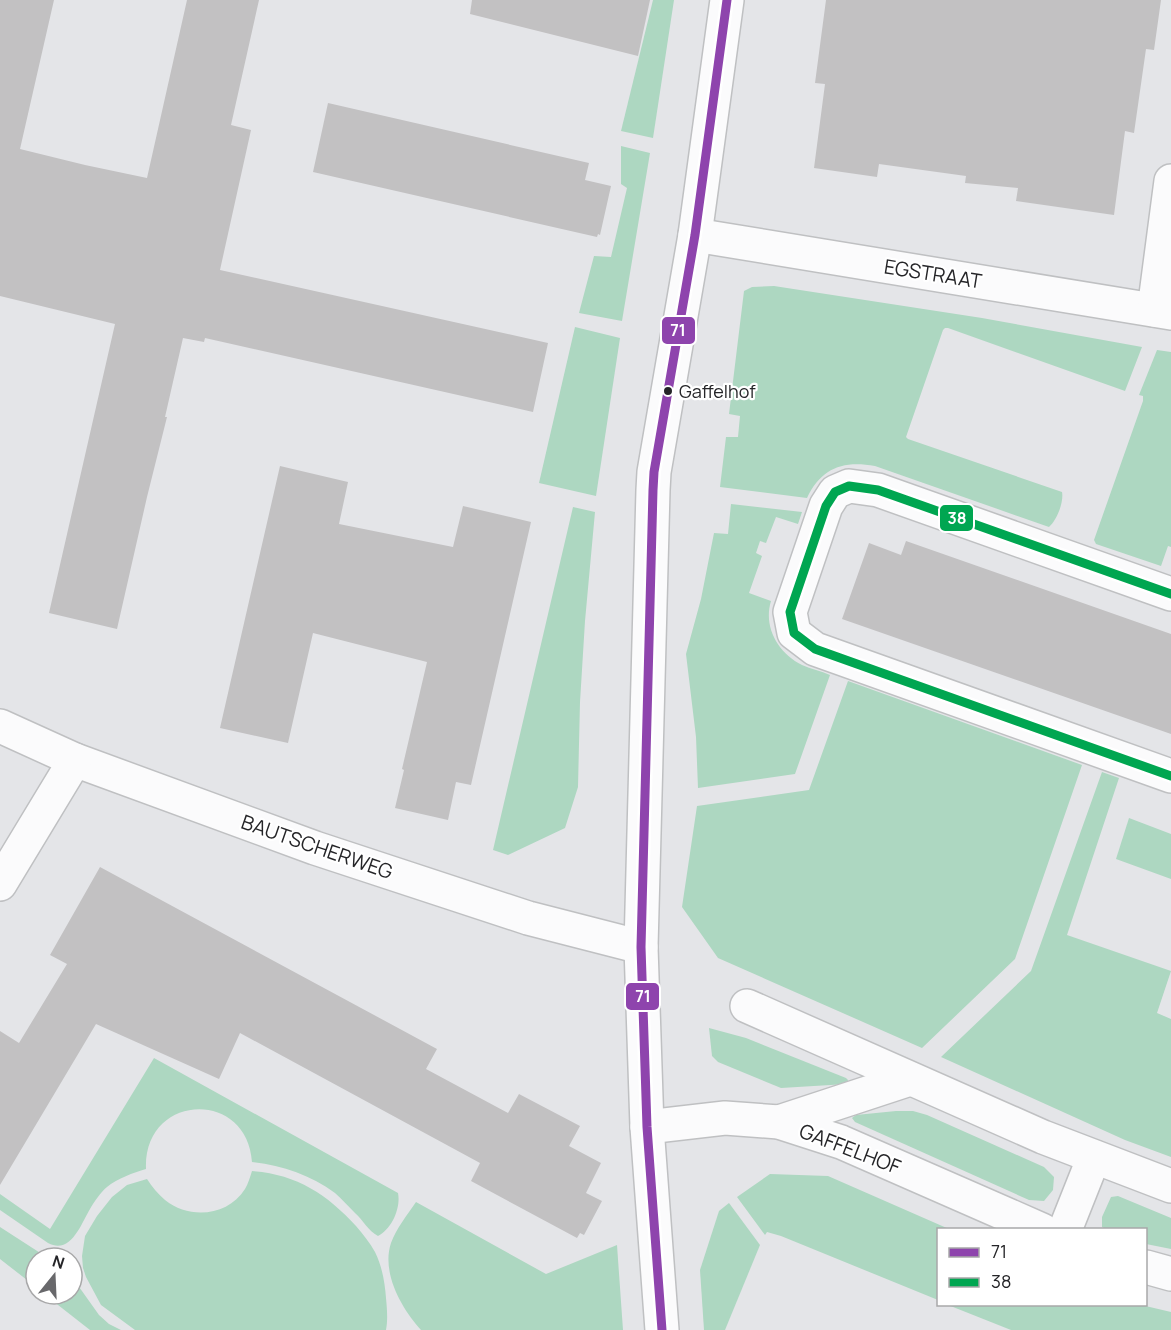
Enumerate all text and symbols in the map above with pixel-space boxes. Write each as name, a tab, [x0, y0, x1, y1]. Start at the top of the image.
street label: EGSTRAAT	[882, 252, 984, 295]
line badge: 71	[661, 316, 696, 345]
text: 71	[670, 319, 686, 341]
place label: Gaffelhof	[679, 379, 756, 403]
marker: Gaffelhof	[662, 385, 674, 397]
line badge: 38	[939, 504, 974, 532]
text: 38	[947, 507, 967, 529]
street label: BAUTSCHERWEG	[238, 808, 396, 885]
line badge: 71	[625, 982, 660, 1011]
text: 71	[635, 985, 651, 1007]
street label: GAFFELHOF	[796, 1117, 905, 1180]
legend	[937, 1228, 1147, 1306]
text: 71	[991, 1239, 1007, 1263]
north arrow	[24, 1246, 84, 1306]
text: N	[50, 1249, 68, 1274]
text: 38	[991, 1269, 1011, 1293]

